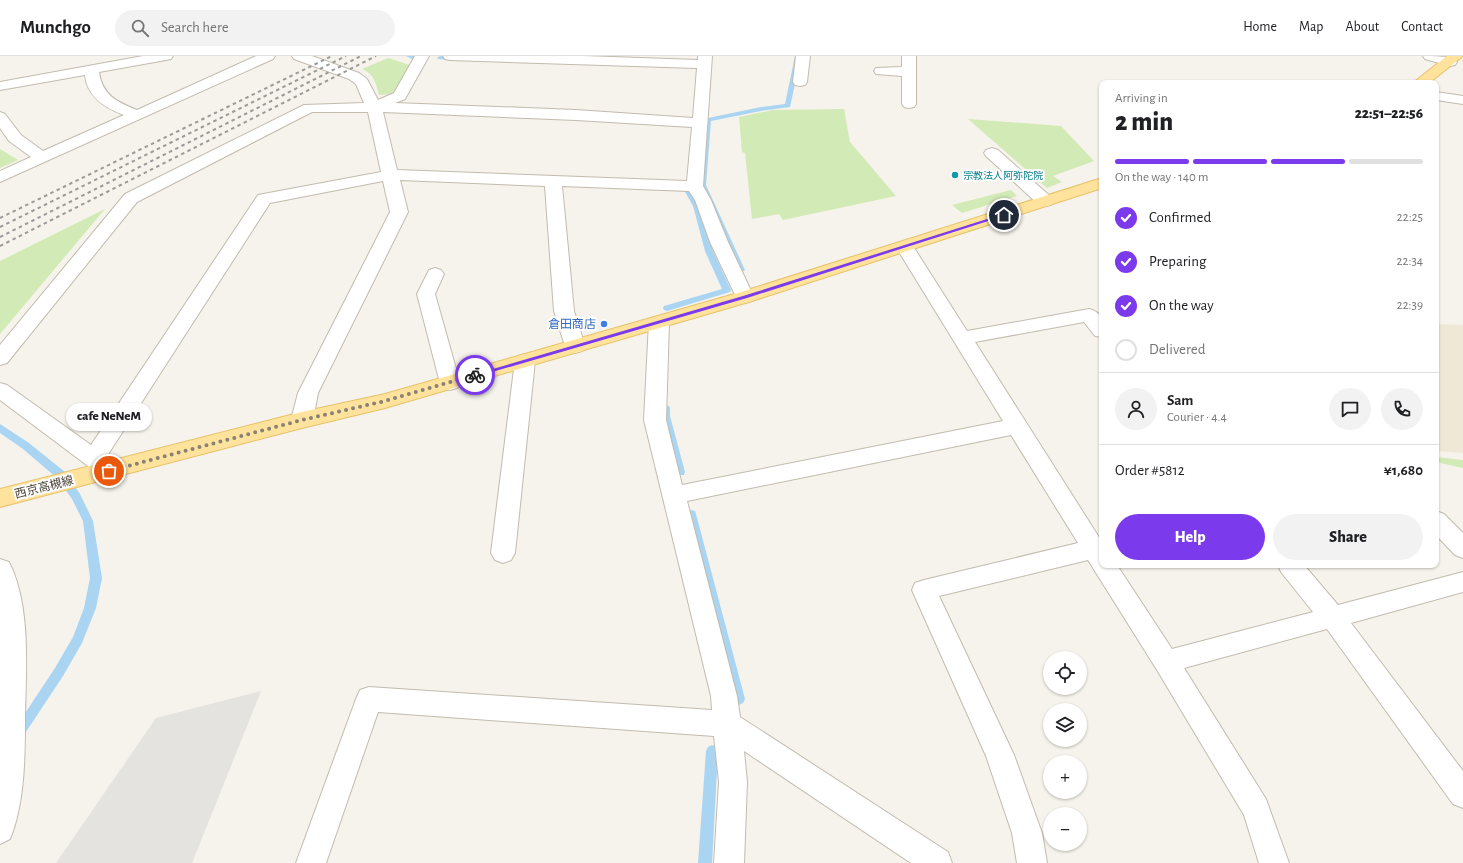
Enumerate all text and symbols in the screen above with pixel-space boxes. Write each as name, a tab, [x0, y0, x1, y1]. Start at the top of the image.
search box	[115, 10, 395, 46]
icon: search	[129, 17, 151, 39]
text: Munchgo	[20, 18, 91, 37]
text: Search here	[161, 20, 229, 35]
text: Home	[1243, 20, 1277, 34]
text: Map	[1299, 20, 1323, 34]
text: About	[1345, 20, 1379, 34]
text: Contact	[1401, 20, 1443, 34]
text: Arriving in	[1115, 92, 1168, 105]
text: 22:51–22:56	[1355, 106, 1423, 121]
text: 2 min	[1115, 109, 1173, 135]
marker: 宗教法人阿弥陀院	[950, 170, 960, 180]
place label: 宗教法人阿弥陀院	[963, 170, 1043, 181]
text: On the way · 140 m	[1115, 171, 1209, 184]
pin	[987, 198, 1021, 232]
icon: home	[993, 204, 1015, 226]
icon: check	[1115, 207, 1137, 229]
text: Confirmed	[1149, 210, 1211, 225]
text: 22:25	[1397, 211, 1423, 224]
icon: check	[1115, 251, 1137, 273]
text: Preparing	[1149, 254, 1206, 269]
text: 22:34	[1397, 255, 1423, 268]
icon: check	[1115, 295, 1137, 317]
text: On the way	[1149, 298, 1214, 313]
text: 22:39	[1397, 299, 1423, 312]
place label: 倉田商店	[548, 318, 596, 330]
marker: 倉田商店	[599, 319, 609, 329]
text: Delivered	[1149, 342, 1206, 357]
courier	[455, 355, 495, 395]
icon: bike	[464, 364, 486, 386]
button: person	[1115, 388, 1157, 430]
button: chat	[1329, 388, 1371, 430]
button: phone	[1381, 388, 1423, 430]
text: Sam	[1167, 393, 1193, 408]
callout: cafe NeNeM	[66, 403, 152, 431]
text: cafe NeNeM	[77, 410, 141, 423]
text: Courier · 4.4	[1167, 411, 1227, 424]
pin	[92, 454, 126, 488]
icon: bag	[98, 460, 120, 482]
text: Order #5812	[1115, 463, 1184, 478]
text: ¥1,680	[1384, 463, 1423, 478]
street label: 西京高槻線	[13, 473, 75, 500]
button: Help	[1115, 514, 1265, 560]
button: Share	[1273, 514, 1423, 560]
map controls	[1043, 651, 1087, 851]
button: locate	[1043, 651, 1087, 695]
button: layers	[1043, 703, 1087, 747]
button: +	[1043, 755, 1087, 799]
button: −	[1043, 807, 1087, 851]

